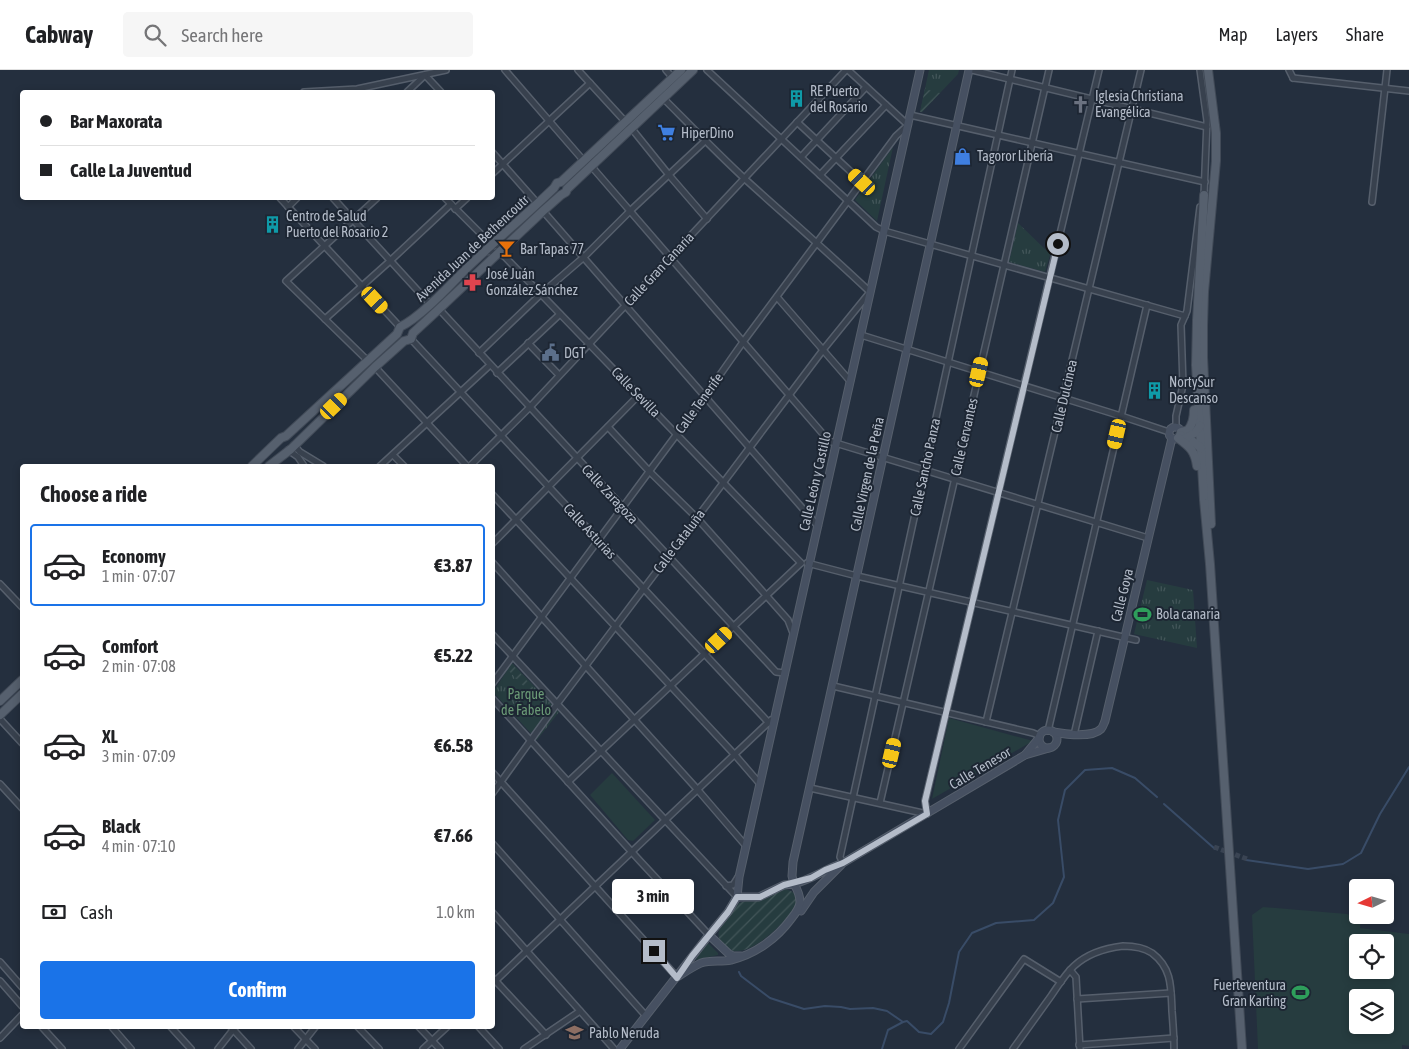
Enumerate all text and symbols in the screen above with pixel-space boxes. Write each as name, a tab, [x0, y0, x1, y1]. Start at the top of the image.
search box	[123, 12, 473, 57]
text: Cabway	[25, 21, 93, 48]
icon: search	[141, 21, 169, 49]
text: Search here	[181, 24, 263, 46]
text: Map	[1218, 24, 1247, 45]
text: Layers	[1275, 24, 1318, 45]
text: Share	[1346, 24, 1384, 45]
place label: RE Puerto del Rosario	[810, 83, 868, 115]
place label: Iglesia Christiana Evangélica	[1095, 88, 1184, 120]
building icon: RE Puerto del Rosario	[786, 89, 806, 109]
church icon: Iglesia Christiana Evangélica	[1071, 94, 1091, 114]
text: Bar Maxorata	[70, 110, 162, 132]
supermarket icon: HiperDino	[657, 123, 677, 143]
place label: HiperDino	[681, 125, 734, 141]
shop icon: Tagoror Libería	[953, 146, 973, 166]
place label: Tagoror Libería	[977, 148, 1053, 164]
text: Calle La Juventud	[70, 159, 192, 181]
car	[845, 166, 878, 198]
street label: Avenida Juan de Bethencoutr	[412, 191, 533, 305]
place label: Centro de Salud Puerto del Rosario 2	[286, 208, 388, 240]
building icon: Centro de Salud Puerto del Rosario 2	[262, 214, 282, 234]
street label: Calle Gran Canaria	[621, 229, 697, 309]
route start	[1047, 233, 1069, 255]
bar icon: Bar Tapas 77	[496, 239, 516, 259]
place label: Bar Tapas 77	[520, 241, 584, 257]
place label: José Juán González Sánchez	[486, 266, 578, 298]
pharmacy icon: José Juán González Sánchez	[462, 272, 482, 292]
car	[359, 284, 390, 316]
public building icon: DGT	[540, 343, 560, 363]
place label: DGT	[564, 345, 585, 361]
car	[968, 356, 989, 388]
street label: Calle Dulcinea	[1048, 358, 1080, 434]
street label: Calle Sevilla	[608, 364, 664, 420]
street label: Calle Tenerife	[672, 370, 726, 436]
place label: NortySur Descanso	[1169, 374, 1218, 406]
building icon: NortySur Descanso	[1145, 380, 1165, 400]
car	[317, 390, 350, 422]
street label: Calle Cervantes	[947, 397, 981, 477]
street label: Calle Virgen de la Peña	[847, 415, 887, 533]
street label: Calle Sancho Panza	[907, 417, 943, 517]
car	[1106, 418, 1127, 450]
street label: Calle León y Castillo	[796, 430, 834, 532]
street label: Calle Zaragoza	[578, 461, 642, 527]
text: Choose a ride	[40, 481, 147, 507]
street label: Calle Asturias	[560, 500, 620, 562]
street label: Calle Cataluña	[650, 506, 708, 576]
icon: car	[42, 543, 87, 588]
text: Economy	[102, 545, 166, 567]
text: €3.87	[434, 554, 473, 576]
text: 1 min · 07:07	[102, 567, 176, 585]
street label: Calle Goya	[1108, 567, 1136, 623]
sports icon: Bola canaria	[1132, 604, 1152, 624]
place label: Bola canaria	[1156, 606, 1220, 622]
car	[702, 624, 735, 656]
icon: car	[42, 633, 87, 678]
text: Comfort	[102, 635, 158, 657]
text: €5.22	[434, 644, 473, 666]
text: 2 min · 07:08	[102, 657, 176, 675]
park label: Parque de Fabelo	[501, 686, 551, 718]
icon: car	[42, 723, 87, 768]
text: XL	[102, 725, 118, 747]
text: €6.58	[434, 734, 473, 756]
car	[881, 737, 902, 769]
street label: Calle Tenesor	[946, 743, 1014, 793]
text: 3 min · 07:09	[102, 747, 176, 765]
icon: car	[42, 813, 87, 858]
text: Black	[102, 815, 140, 837]
text: €7.66	[434, 824, 473, 846]
text: 4 min · 07:10	[102, 837, 175, 855]
callout: 3 min	[613, 878, 695, 914]
north arrow	[1349, 879, 1394, 924]
map controls	[1349, 879, 1394, 1034]
text: 3 min	[637, 887, 669, 905]
icon: cash	[40, 898, 68, 926]
text: Cash	[80, 901, 113, 923]
text: 1.0 km	[436, 903, 475, 921]
button: locate	[1349, 934, 1394, 979]
route end	[643, 940, 665, 962]
button: Confirm	[40, 961, 475, 1019]
place label: Fuerteventura Gran Karting	[1213, 977, 1286, 1009]
sports icon: Fuerteventura Gran Karting	[1290, 983, 1310, 1003]
button: layers	[1349, 989, 1394, 1034]
school or university icon: Pablo Neruda	[565, 1023, 585, 1043]
place label: Pablo Neruda	[589, 1025, 659, 1041]

